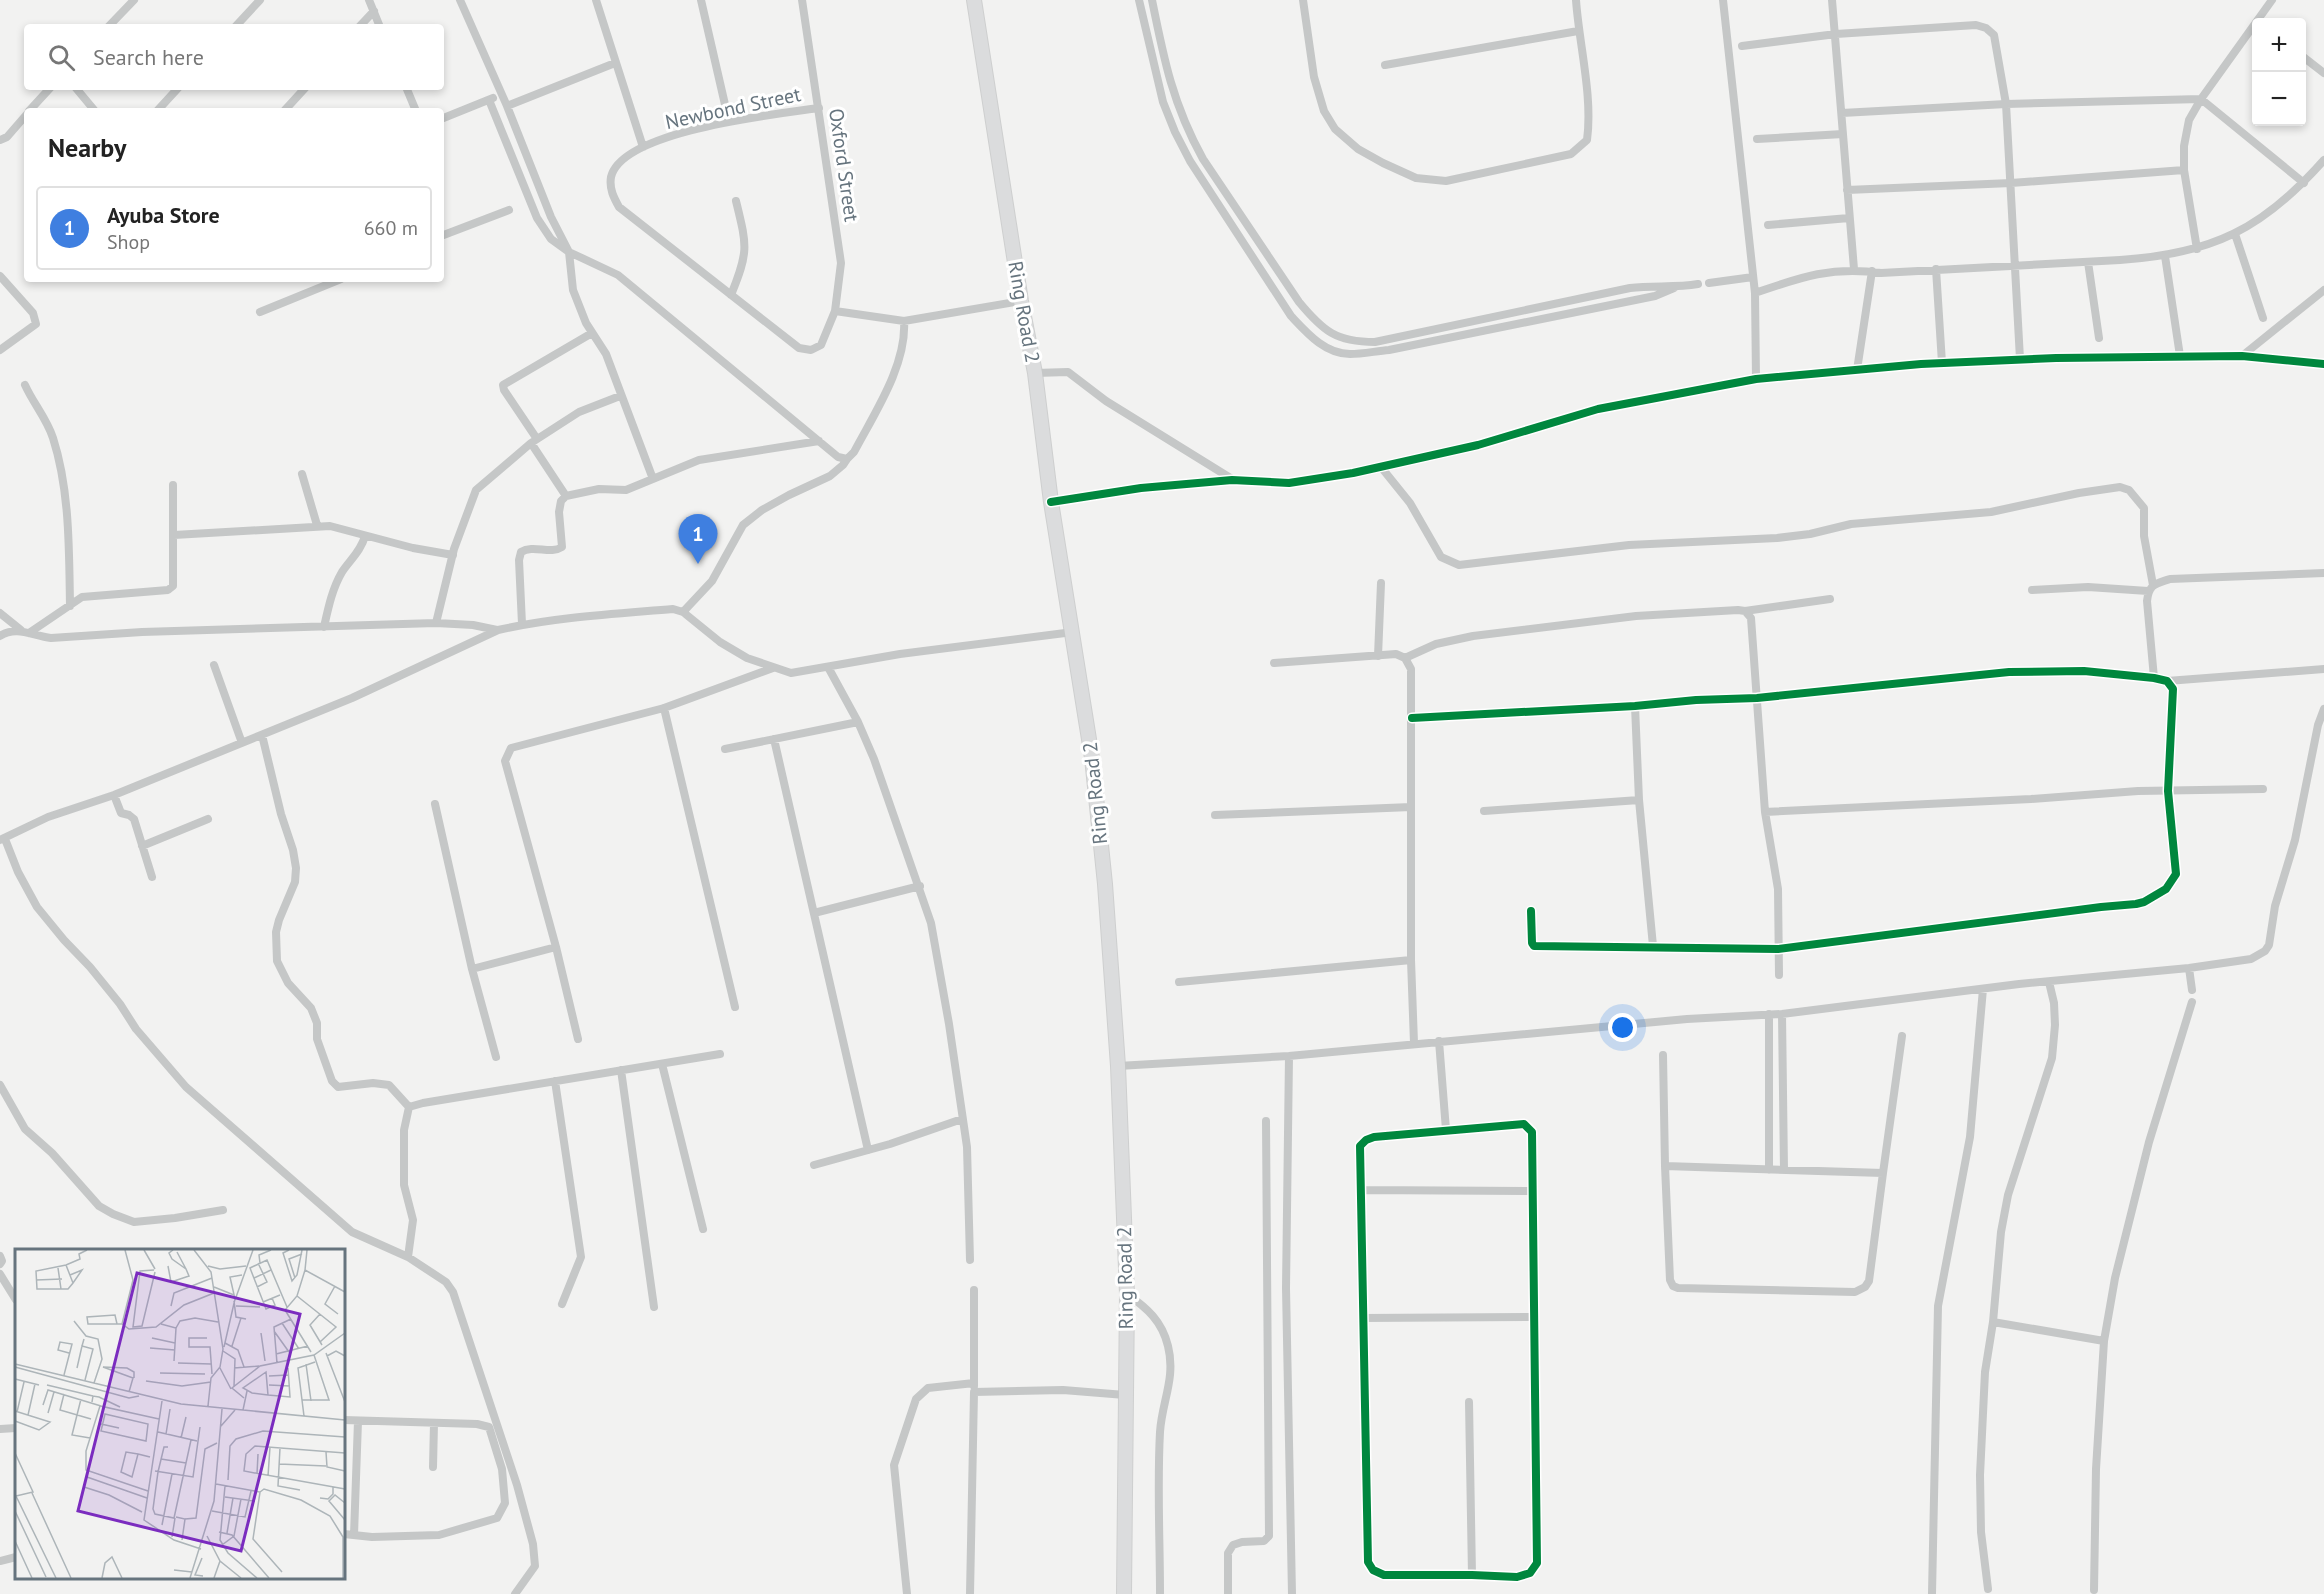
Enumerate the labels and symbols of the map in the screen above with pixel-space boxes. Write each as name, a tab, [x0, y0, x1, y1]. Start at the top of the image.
street label: Newbond Street	[663, 81, 803, 135]
street label: Oxford Street	[823, 107, 865, 224]
street label: Ring Road 2	[1002, 259, 1046, 365]
pin: 1	[678, 514, 718, 564]
street label: Ring Road 2	[1077, 740, 1113, 846]
your location	[1608, 1013, 1637, 1042]
street label: Ring Road 2	[1111, 1226, 1139, 1330]
inset map	[15, 1249, 345, 1579]

